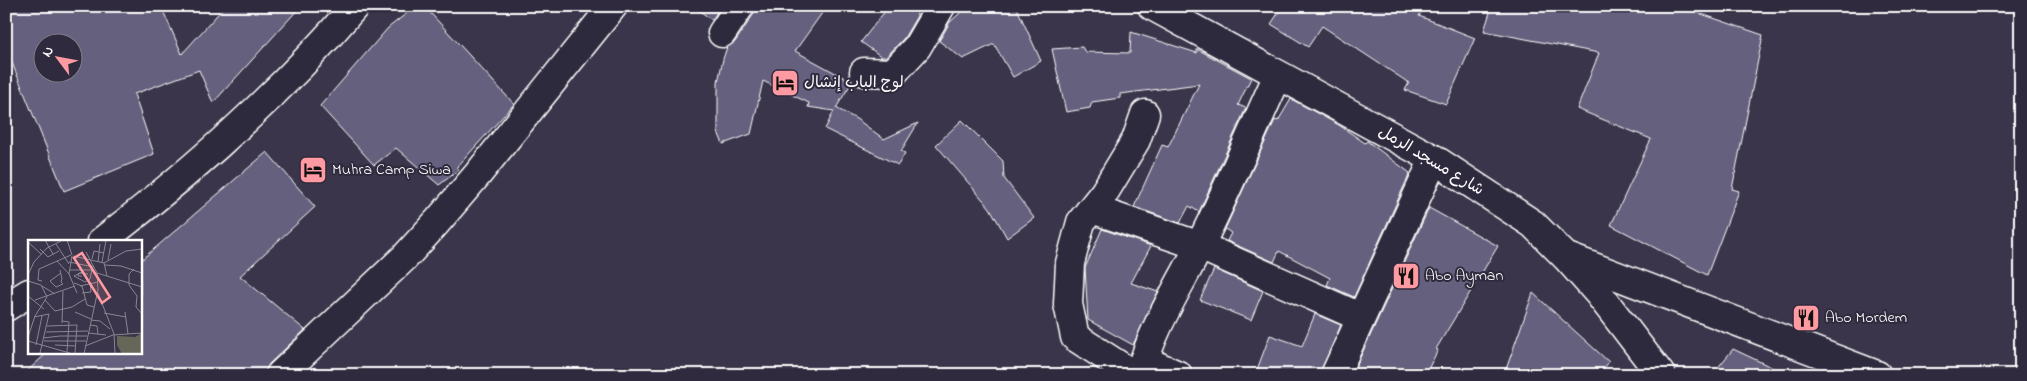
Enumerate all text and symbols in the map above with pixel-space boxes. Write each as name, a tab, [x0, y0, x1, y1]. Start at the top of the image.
north arrow	[32, 32, 82, 82]
text: N	[37, 42, 60, 61]
hotel icon: لوج الباب إنشال	[770, 68, 800, 98]
place label: لوج الباب إنشال	[804, 71, 904, 95]
street label: شارع مسجد الرمل	[1374, 120, 1488, 202]
hotel icon: Muhra Camp Siwa	[298, 155, 328, 185]
place label: Muhra Camp Siwa	[332, 158, 451, 182]
inset map	[28, 240, 141, 354]
restaurant icon: Abo Ayman	[1391, 261, 1421, 291]
place label: Abo Ayman	[1425, 264, 1503, 288]
restaurant icon: Abo Mordem	[1791, 303, 1821, 333]
place label: Abo Mordem	[1825, 306, 1907, 330]

